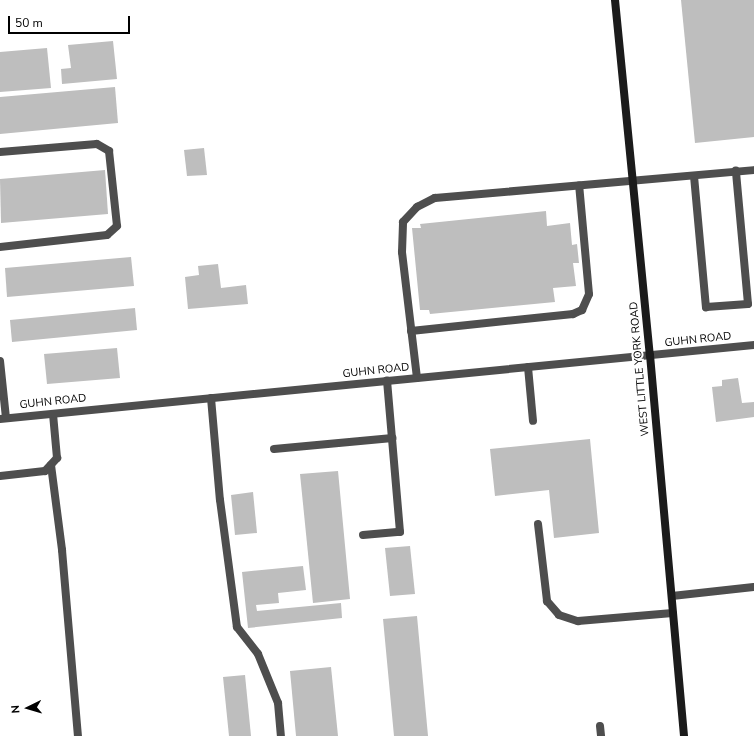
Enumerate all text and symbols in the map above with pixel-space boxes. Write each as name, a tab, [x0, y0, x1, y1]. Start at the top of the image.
scale bar	[10, 8, 132, 34]
text: 50 m	[15, 15, 43, 31]
street label: WEST LITTLE YORK ROAD	[628, 301, 652, 437]
street label: GUHN ROAD	[664, 330, 732, 350]
street label: GUHN ROAD	[342, 361, 410, 381]
street label: GUHN ROAD	[19, 392, 87, 412]
north arrow	[8, 688, 48, 728]
text: N	[8, 704, 23, 714]

